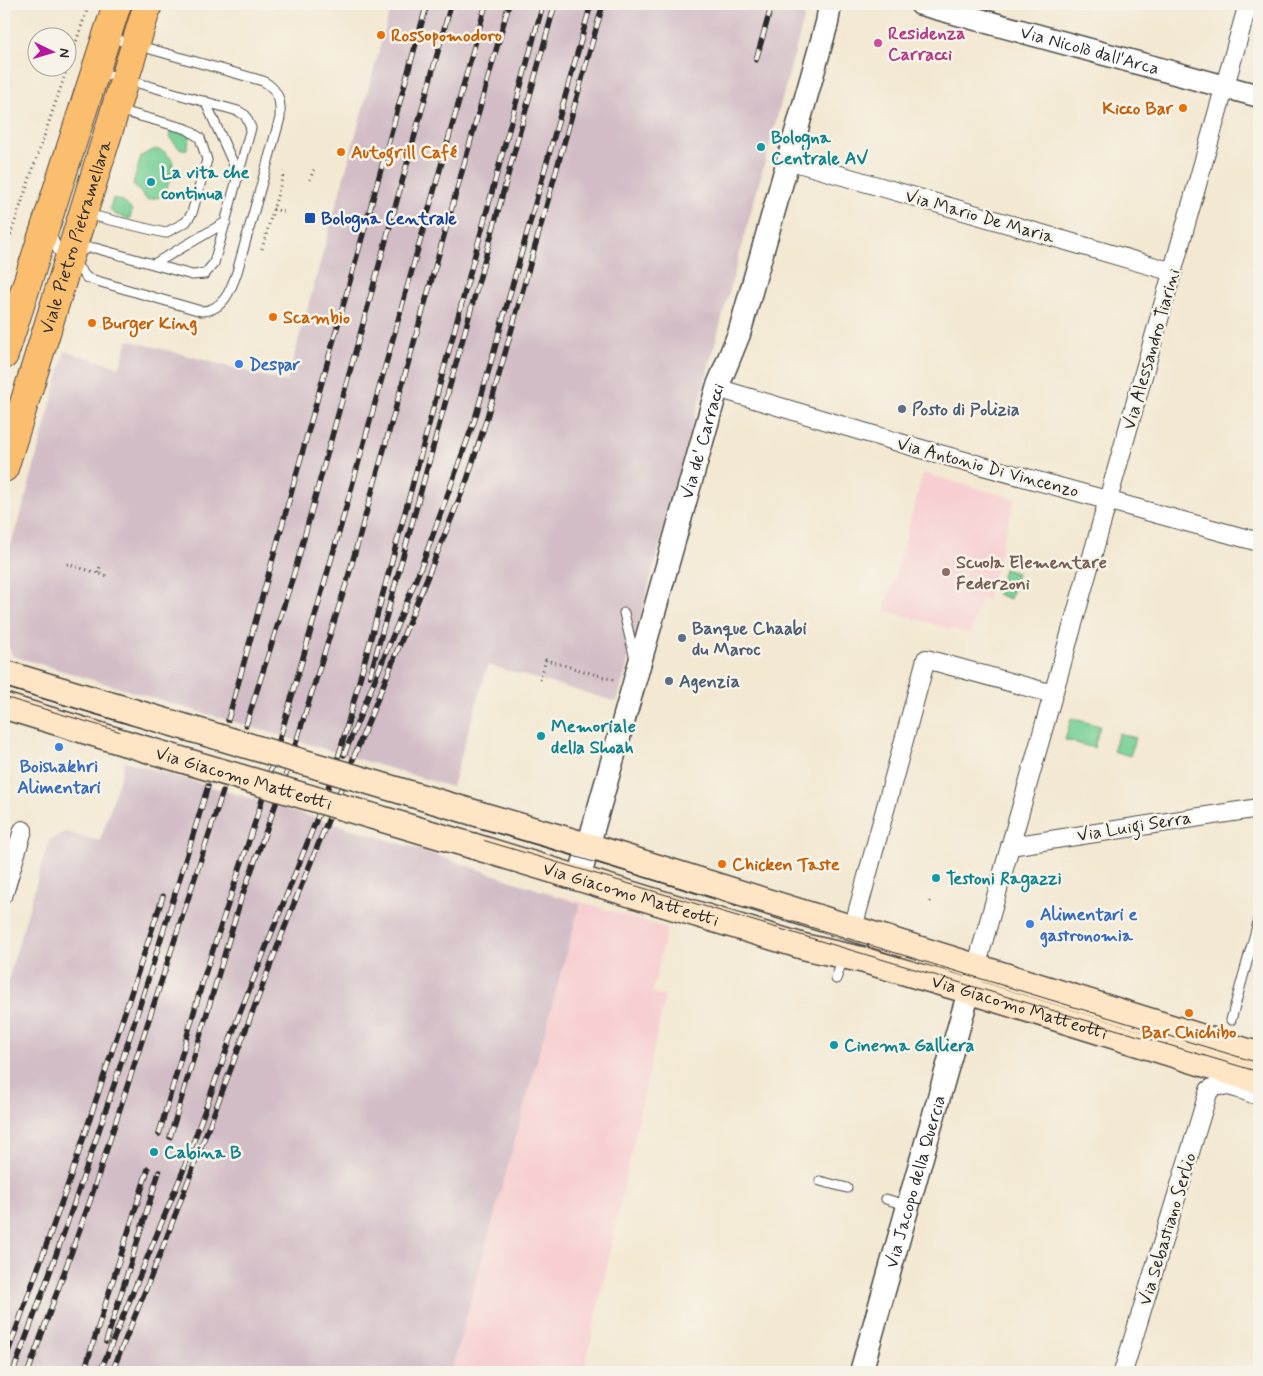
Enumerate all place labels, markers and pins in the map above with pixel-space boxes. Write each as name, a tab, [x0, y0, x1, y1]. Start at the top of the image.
place label: Residenza Carracci	[888, 22, 966, 67]
place label: Rossopomodoro	[391, 24, 502, 48]
marker: Rossopomodoro	[375, 29, 387, 41]
marker: Residenza Carracci	[872, 37, 884, 49]
place label: Kicco Bar	[1102, 97, 1174, 121]
marker: Kicco Bar	[1177, 102, 1189, 114]
place label: Bologna Centrale AV	[771, 126, 868, 171]
place label: Autogrill Café	[351, 141, 457, 167]
marker: Bologna Centrale AV	[755, 141, 767, 153]
marker: Autogrill Café	[335, 146, 347, 158]
place label: La vita che continua	[161, 161, 250, 206]
marker: La vita che continua	[145, 176, 157, 188]
place label: Bologna Centrale	[321, 207, 457, 233]
marker: Bologna Centrale	[303, 211, 317, 225]
place label: Scambio	[283, 306, 350, 330]
marker: Scambio	[267, 311, 279, 323]
place label: Burger King	[102, 312, 197, 338]
marker: Burger King	[86, 317, 98, 329]
place label: Despar	[249, 353, 301, 377]
marker: Despar	[233, 358, 245, 370]
place label: Posto di Polizia	[912, 398, 1020, 422]
marker: Posto di Polizia	[896, 403, 908, 415]
place label: Scuola Elementare Federzoni	[956, 551, 1107, 596]
marker: Scuola Elementare Federzoni	[940, 566, 952, 578]
place label: Banque Chaabi du Maroc	[692, 617, 807, 662]
marker: Banque Chaabi du Maroc	[676, 632, 688, 644]
place label: Agenzia	[679, 670, 740, 694]
marker: Agenzia	[663, 675, 675, 687]
place label: Memoriale della Shoah	[551, 715, 636, 760]
marker: Memoriale della Shoah	[535, 730, 547, 742]
marker: Boishakhri Alimentari	[53, 741, 65, 753]
place label: Boishakhri Alimentari	[17, 755, 101, 800]
place label: Chicken Taste	[732, 853, 840, 877]
marker: Chicken Taste	[716, 858, 728, 870]
place label: Testoni Ragazzi	[946, 867, 1062, 893]
marker: Testoni Ragazzi	[930, 872, 942, 884]
place label: Alimentari e gastronomia	[1040, 903, 1137, 948]
marker: Alimentari e gastronomia	[1024, 918, 1036, 930]
marker: Bar Chichibo	[1183, 1007, 1195, 1019]
place label: Bar Chichibo	[1142, 1021, 1236, 1045]
place label: Cinema Galliera	[844, 1034, 974, 1058]
marker: Cinema Galliera	[828, 1039, 840, 1051]
place label: Cabina B	[164, 1141, 242, 1165]
marker: Cabina B	[148, 1146, 160, 1158]

